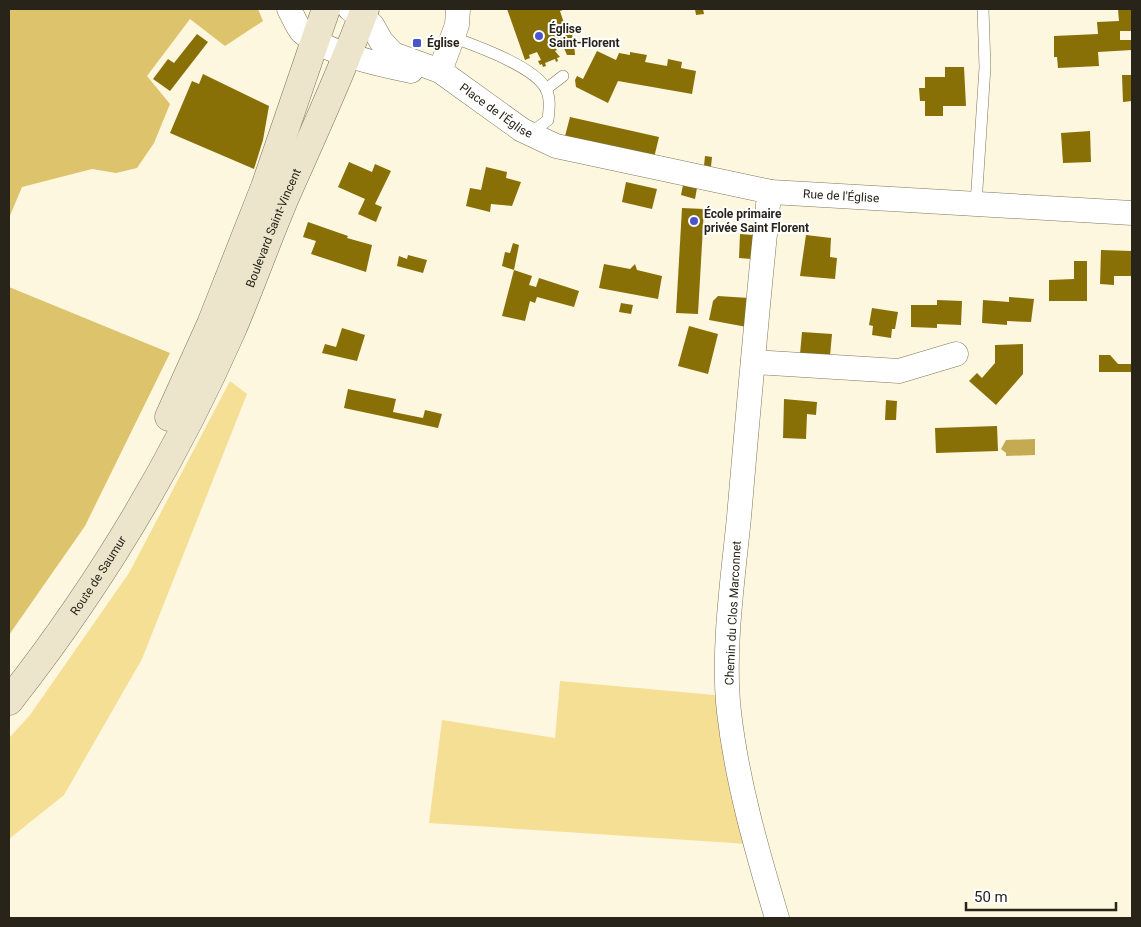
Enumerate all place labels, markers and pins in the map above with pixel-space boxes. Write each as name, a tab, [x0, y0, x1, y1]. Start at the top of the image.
place label: Église Saint-Florent	[549, 21, 620, 50]
marker: Église Saint-Florent	[533, 30, 545, 42]
place label: Église	[427, 35, 460, 50]
marker: Église	[411, 37, 423, 49]
place label: École primaire privée Saint Florent	[704, 206, 809, 235]
marker: École primaire privée Saint Florent	[688, 215, 700, 227]

